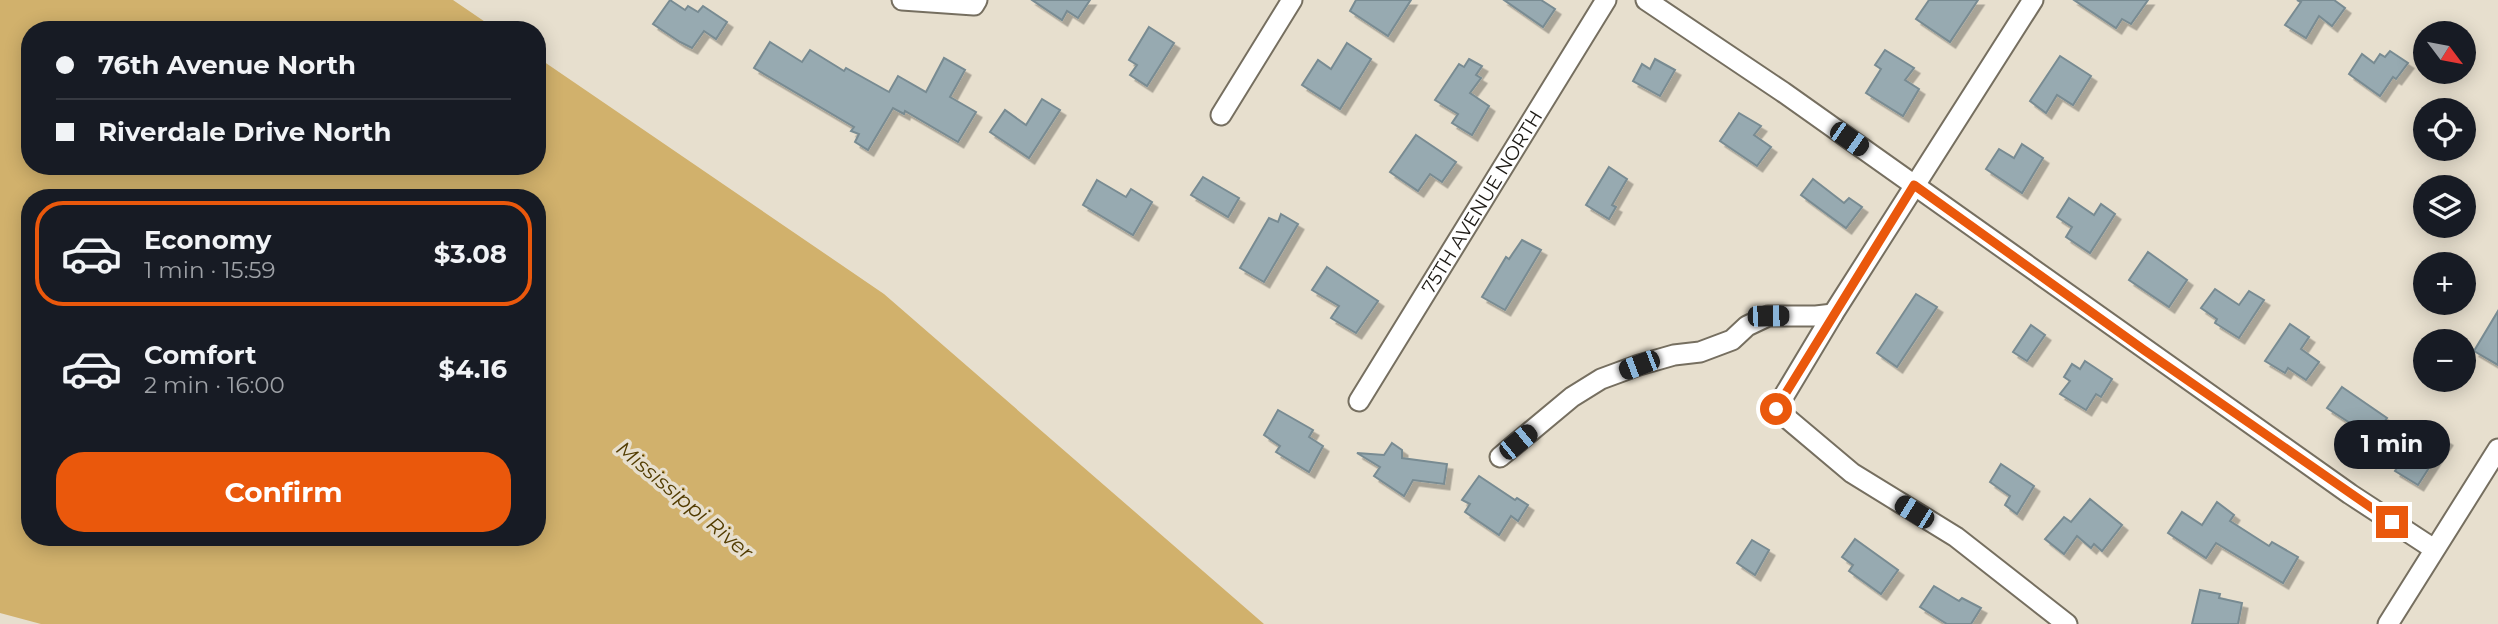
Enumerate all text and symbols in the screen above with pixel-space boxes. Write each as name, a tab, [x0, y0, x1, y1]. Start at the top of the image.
north arrow	[2413, 21, 2476, 84]
map controls	[2413, 21, 2476, 392]
text: 76th Avenue North	[98, 49, 356, 81]
button: locate	[2413, 98, 2476, 161]
street label: 75TH AVENUE NORTH	[1417, 106, 1547, 298]
text: Riverdale Drive North	[98, 116, 391, 148]
car	[1826, 118, 1873, 160]
button: layers	[2413, 175, 2476, 238]
icon: car	[60, 222, 123, 285]
text: Economy	[144, 224, 271, 256]
text: $3.08	[434, 238, 507, 270]
button: +	[2413, 252, 2476, 315]
text: 1 min · 15:59	[144, 256, 276, 284]
car	[1747, 305, 1790, 327]
button: −	[2413, 329, 2476, 392]
icon: car	[60, 337, 123, 400]
text: Comfort	[144, 339, 256, 371]
car	[1616, 348, 1663, 382]
text: $4.16	[439, 353, 507, 385]
text: 2 min · 16:00	[144, 371, 285, 399]
route start	[1760, 393, 1792, 425]
callout: 1 min	[2334, 420, 2450, 470]
car	[1496, 421, 1541, 463]
text: 1 min	[2361, 430, 2423, 458]
water label: Mississippi River	[612, 436, 759, 565]
button: Confirm	[56, 452, 511, 532]
car	[1891, 492, 1938, 532]
route end	[2376, 506, 2408, 538]

